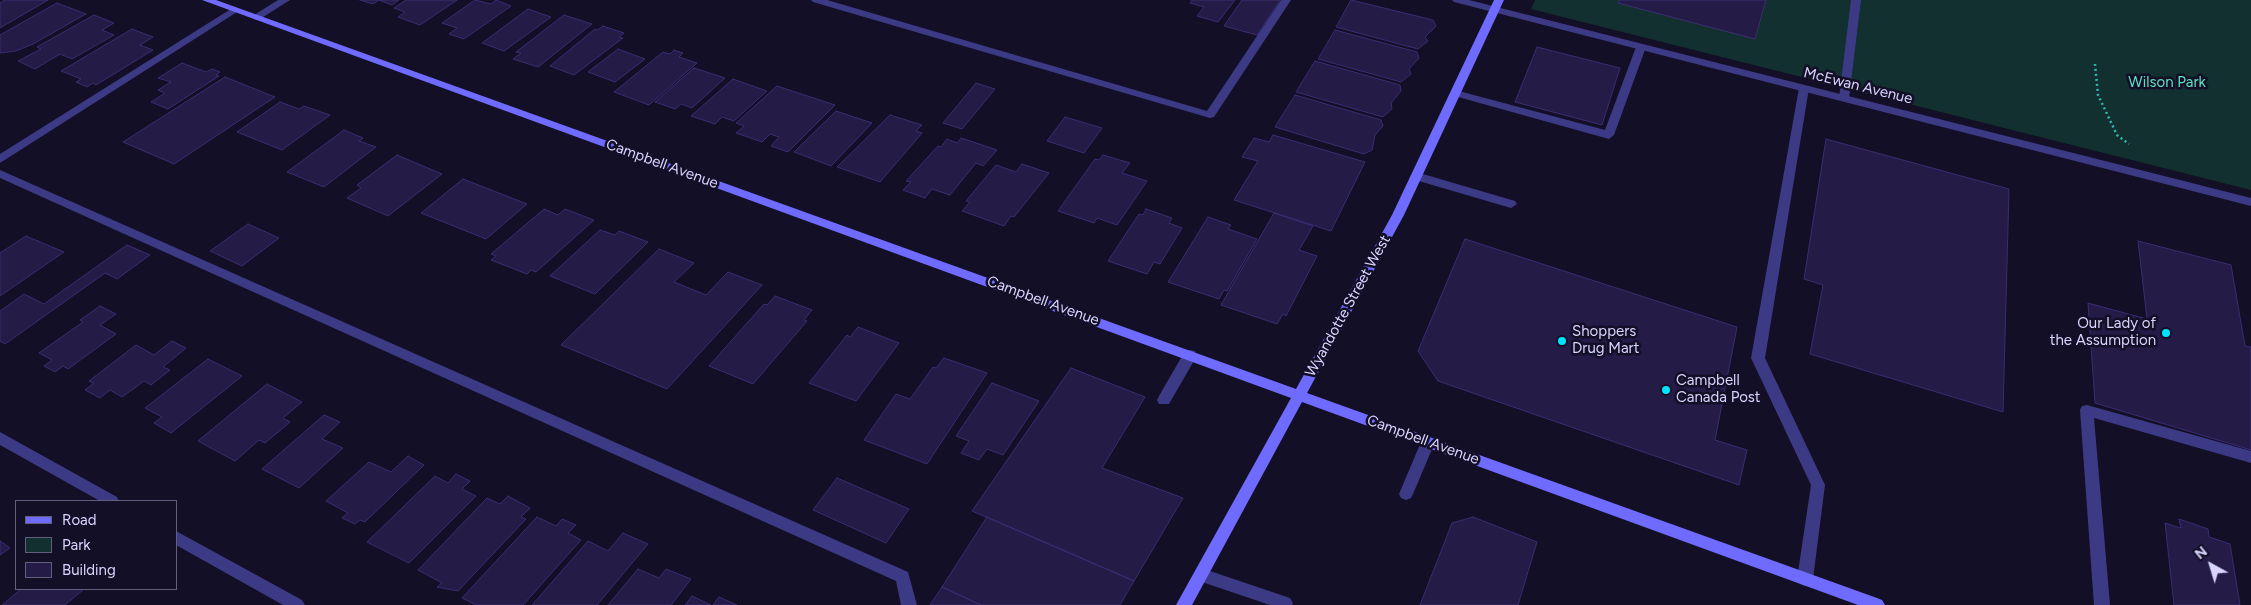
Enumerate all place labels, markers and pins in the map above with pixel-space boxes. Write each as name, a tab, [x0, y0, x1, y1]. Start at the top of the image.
place label: Our Lady of the Assumption	[2050, 315, 2156, 350]
place label: Shoppers Drug Mart	[1572, 323, 1639, 358]
marker: Our Lady of the Assumption	[2160, 327, 2172, 339]
marker: Shoppers Drug Mart	[1556, 335, 1568, 347]
place label: Campbell Canada Post	[1676, 372, 1761, 407]
marker: Campbell Canada Post	[1660, 384, 1672, 396]

